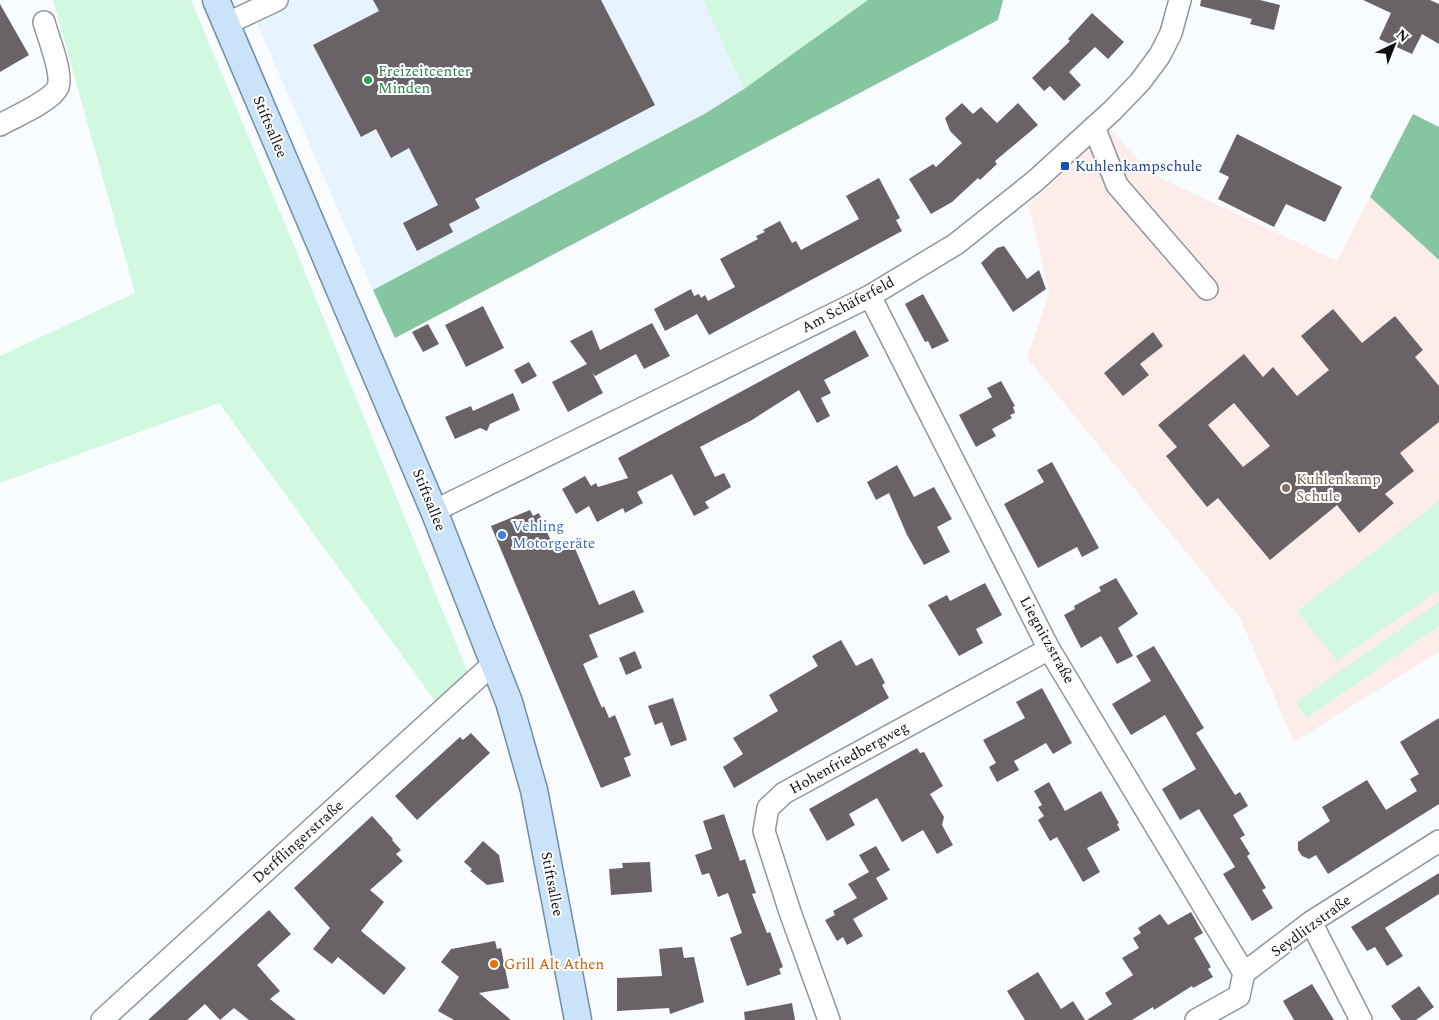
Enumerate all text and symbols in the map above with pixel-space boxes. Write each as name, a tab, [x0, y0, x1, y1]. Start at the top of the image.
north arrow	[1369, 20, 1419, 70]
text: N	[1391, 24, 1414, 47]
place label: Freizeitcenter Minden	[378, 60, 471, 100]
marker: Freizeitcenter Minden	[362, 74, 374, 86]
street label: Stiftsallee	[247, 92, 293, 162]
place label: Kuhlenkampschule	[1075, 155, 1202, 178]
marker: Kuhlenkampschule	[1059, 160, 1071, 172]
street label: Am Schäferfeld	[797, 271, 899, 339]
street label: Stiftsallee	[406, 465, 452, 535]
place label: Kuhlenkamp Schule	[1296, 468, 1381, 508]
marker: Kuhlenkamp Schule	[1280, 482, 1292, 494]
place label: Vehling Motorgeräte	[512, 515, 595, 555]
marker: Vehling Motorgeräte	[496, 529, 508, 541]
street label: Liegnitzstraße	[1013, 592, 1081, 688]
street label: Hohenfriedbergweg	[785, 716, 913, 800]
street label: Derfflingerstraße	[247, 795, 349, 889]
street label: Stiftsallee	[534, 850, 570, 918]
street label: Seydlitzstraße	[1266, 889, 1356, 963]
place label: Grill Alt Athen	[504, 953, 604, 976]
marker: Grill Alt Athen	[488, 958, 500, 970]

